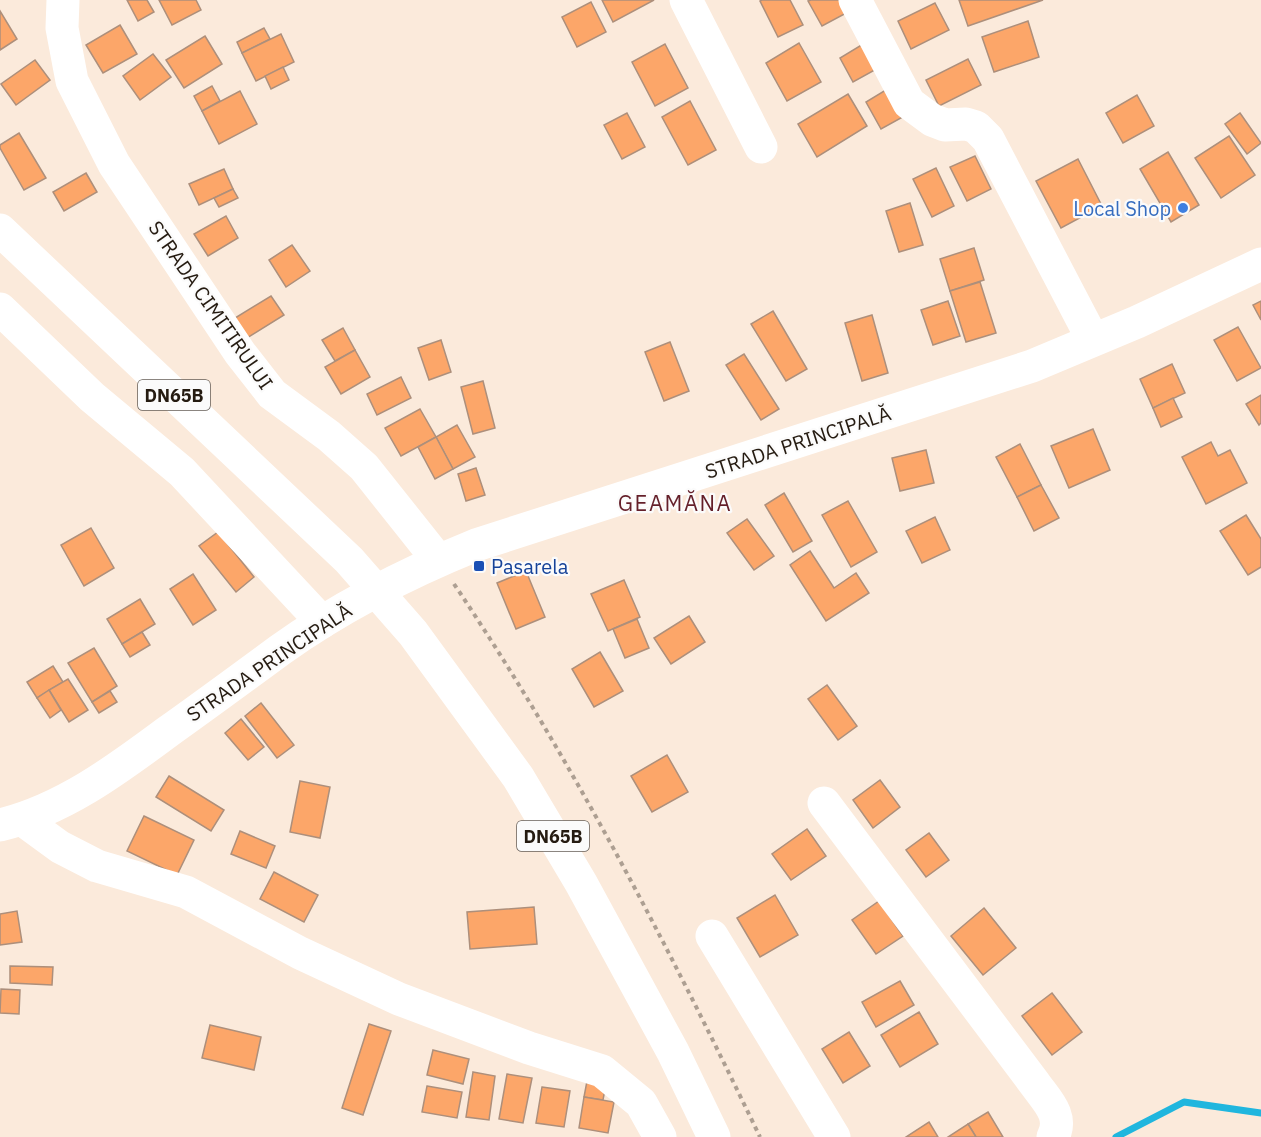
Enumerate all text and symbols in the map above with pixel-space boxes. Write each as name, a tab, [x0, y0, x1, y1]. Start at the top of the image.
place label: Local Shop	[1073, 195, 1171, 222]
marker: Local Shop	[1176, 201, 1190, 215]
street label: STRADA CIMITIRULUI	[143, 215, 279, 395]
road number: DN65B	[138, 380, 210, 410]
street label: STRADA PRINCIPALĂ	[702, 399, 895, 485]
district label: GEAMĂNA	[618, 488, 732, 517]
place label: Pasarela	[491, 553, 569, 580]
marker: Pasarela	[472, 559, 486, 573]
street label: STRADA PRINCIPALĂ	[181, 597, 357, 727]
road number: DN65B	[517, 821, 589, 851]

